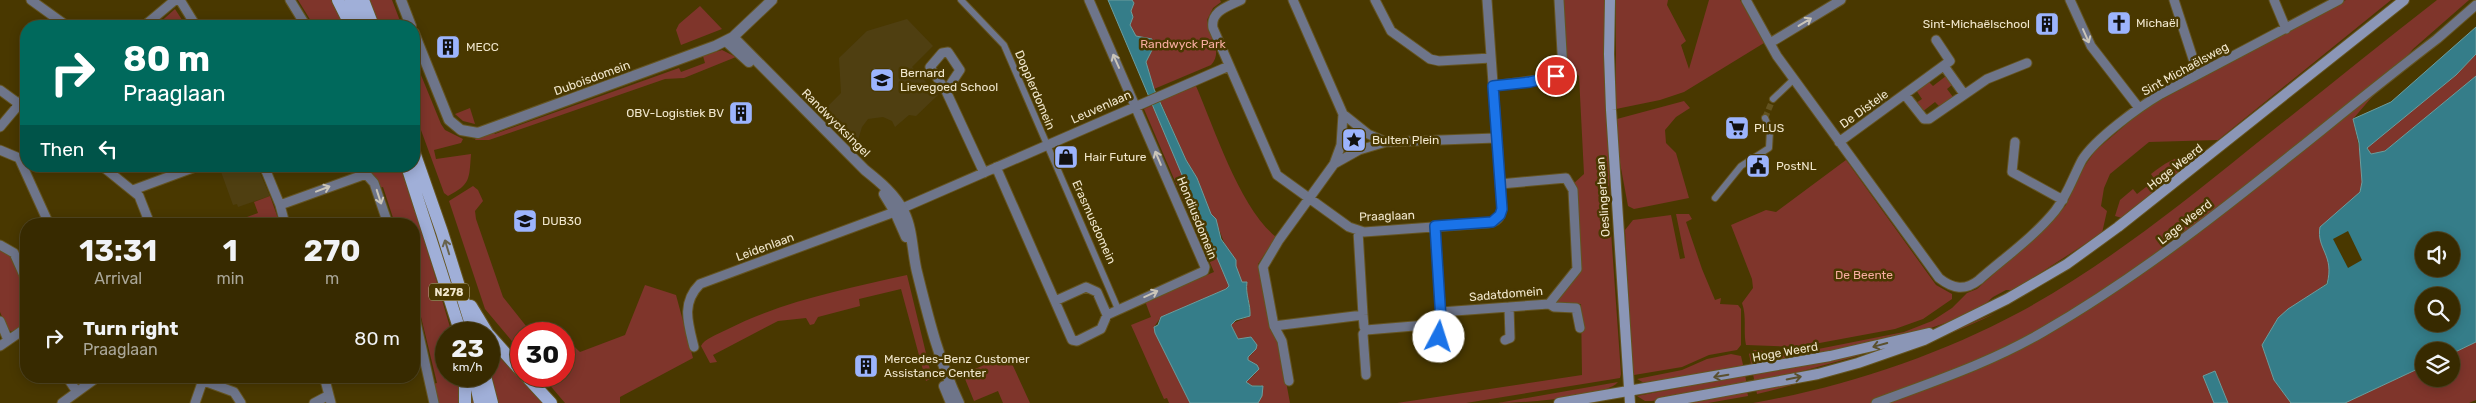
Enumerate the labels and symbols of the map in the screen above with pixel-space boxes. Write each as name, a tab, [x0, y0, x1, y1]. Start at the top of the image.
church icon: Michaël	[2106, 10, 2132, 36]
building icon: Sint-Michaëlschool	[2034, 11, 2060, 37]
one-way arrow	[1798, 16, 1812, 26]
place label: Michaël	[2136, 16, 2179, 30]
place label: Sint-Michaëlschool	[1923, 17, 2030, 31]
one-way arrow	[2082, 28, 2092, 43]
building icon: MECC	[435, 34, 461, 60]
park label: Randwyck Park	[1140, 37, 1227, 51]
street label: Sint Michaëlsweg	[2139, 39, 2231, 99]
place label: MECC	[466, 40, 499, 54]
street label: Dopplerdomein	[1012, 48, 1058, 132]
one-way arrow	[1110, 54, 1120, 69]
pin	[1535, 55, 1577, 97]
street label: Duboisdomein	[552, 58, 632, 98]
place label: Bernard Lievegoed School	[900, 66, 998, 94]
school or university icon: Bernard Lievegoed School	[869, 67, 895, 93]
street label: Randwycksingel	[799, 86, 873, 160]
street label: De Distele	[1837, 87, 1891, 131]
street label: Leuvenlaan	[1069, 88, 1133, 126]
building icon: OBV-Logistiek BV	[728, 100, 754, 126]
place label: OBV-Logistiek BV	[626, 106, 724, 120]
supermarket icon: PLUS	[1724, 115, 1750, 141]
place label: PLUS	[1754, 121, 1784, 135]
place icon: Bulten Plein	[1341, 127, 1367, 153]
place label: Bulten Plein	[1372, 133, 1439, 147]
street label: Hoge Weerd	[2145, 141, 2205, 193]
shop icon: Hair Future	[1053, 144, 1079, 170]
place label: Hair Future	[1084, 150, 1147, 164]
one-way arrow	[1153, 151, 1163, 166]
public building icon: PostNL	[1745, 153, 1771, 179]
street label: Oeslingerbaan	[1593, 157, 1613, 237]
place label: PostNL	[1776, 159, 1817, 173]
street label: Hondiusdomein	[1174, 175, 1220, 261]
street label: Erasmusdomein	[1069, 178, 1119, 266]
one-way arrow	[315, 184, 330, 193]
one-way arrow	[375, 189, 384, 205]
street label: Lage Weerd	[2155, 197, 2215, 247]
school or university icon: DUB30	[512, 208, 538, 234]
street label: Praaglaan	[1359, 208, 1415, 224]
place label: DUB30	[542, 214, 582, 228]
street label: Leidenlaan	[734, 230, 796, 264]
one-way arrow	[441, 239, 451, 255]
park label: De Beente	[1835, 268, 1893, 282]
road number: N278	[429, 284, 469, 300]
street label: Sadatdomein	[1468, 284, 1544, 304]
one-way arrow	[1143, 289, 1158, 299]
position arrow	[1412, 310, 1464, 362]
speed limit sign: 30	[510, 322, 575, 387]
street label: Hoge Weerd	[1751, 339, 1819, 365]
one-way arrow	[1873, 341, 1889, 351]
place label: Mercedes-Benz Customer Assistance Center	[884, 352, 1030, 380]
building icon: Mercedes-Benz Customer Assistance Center	[853, 353, 879, 379]
one-way arrow	[1713, 372, 1729, 382]
one-way arrow	[1786, 373, 1802, 383]

